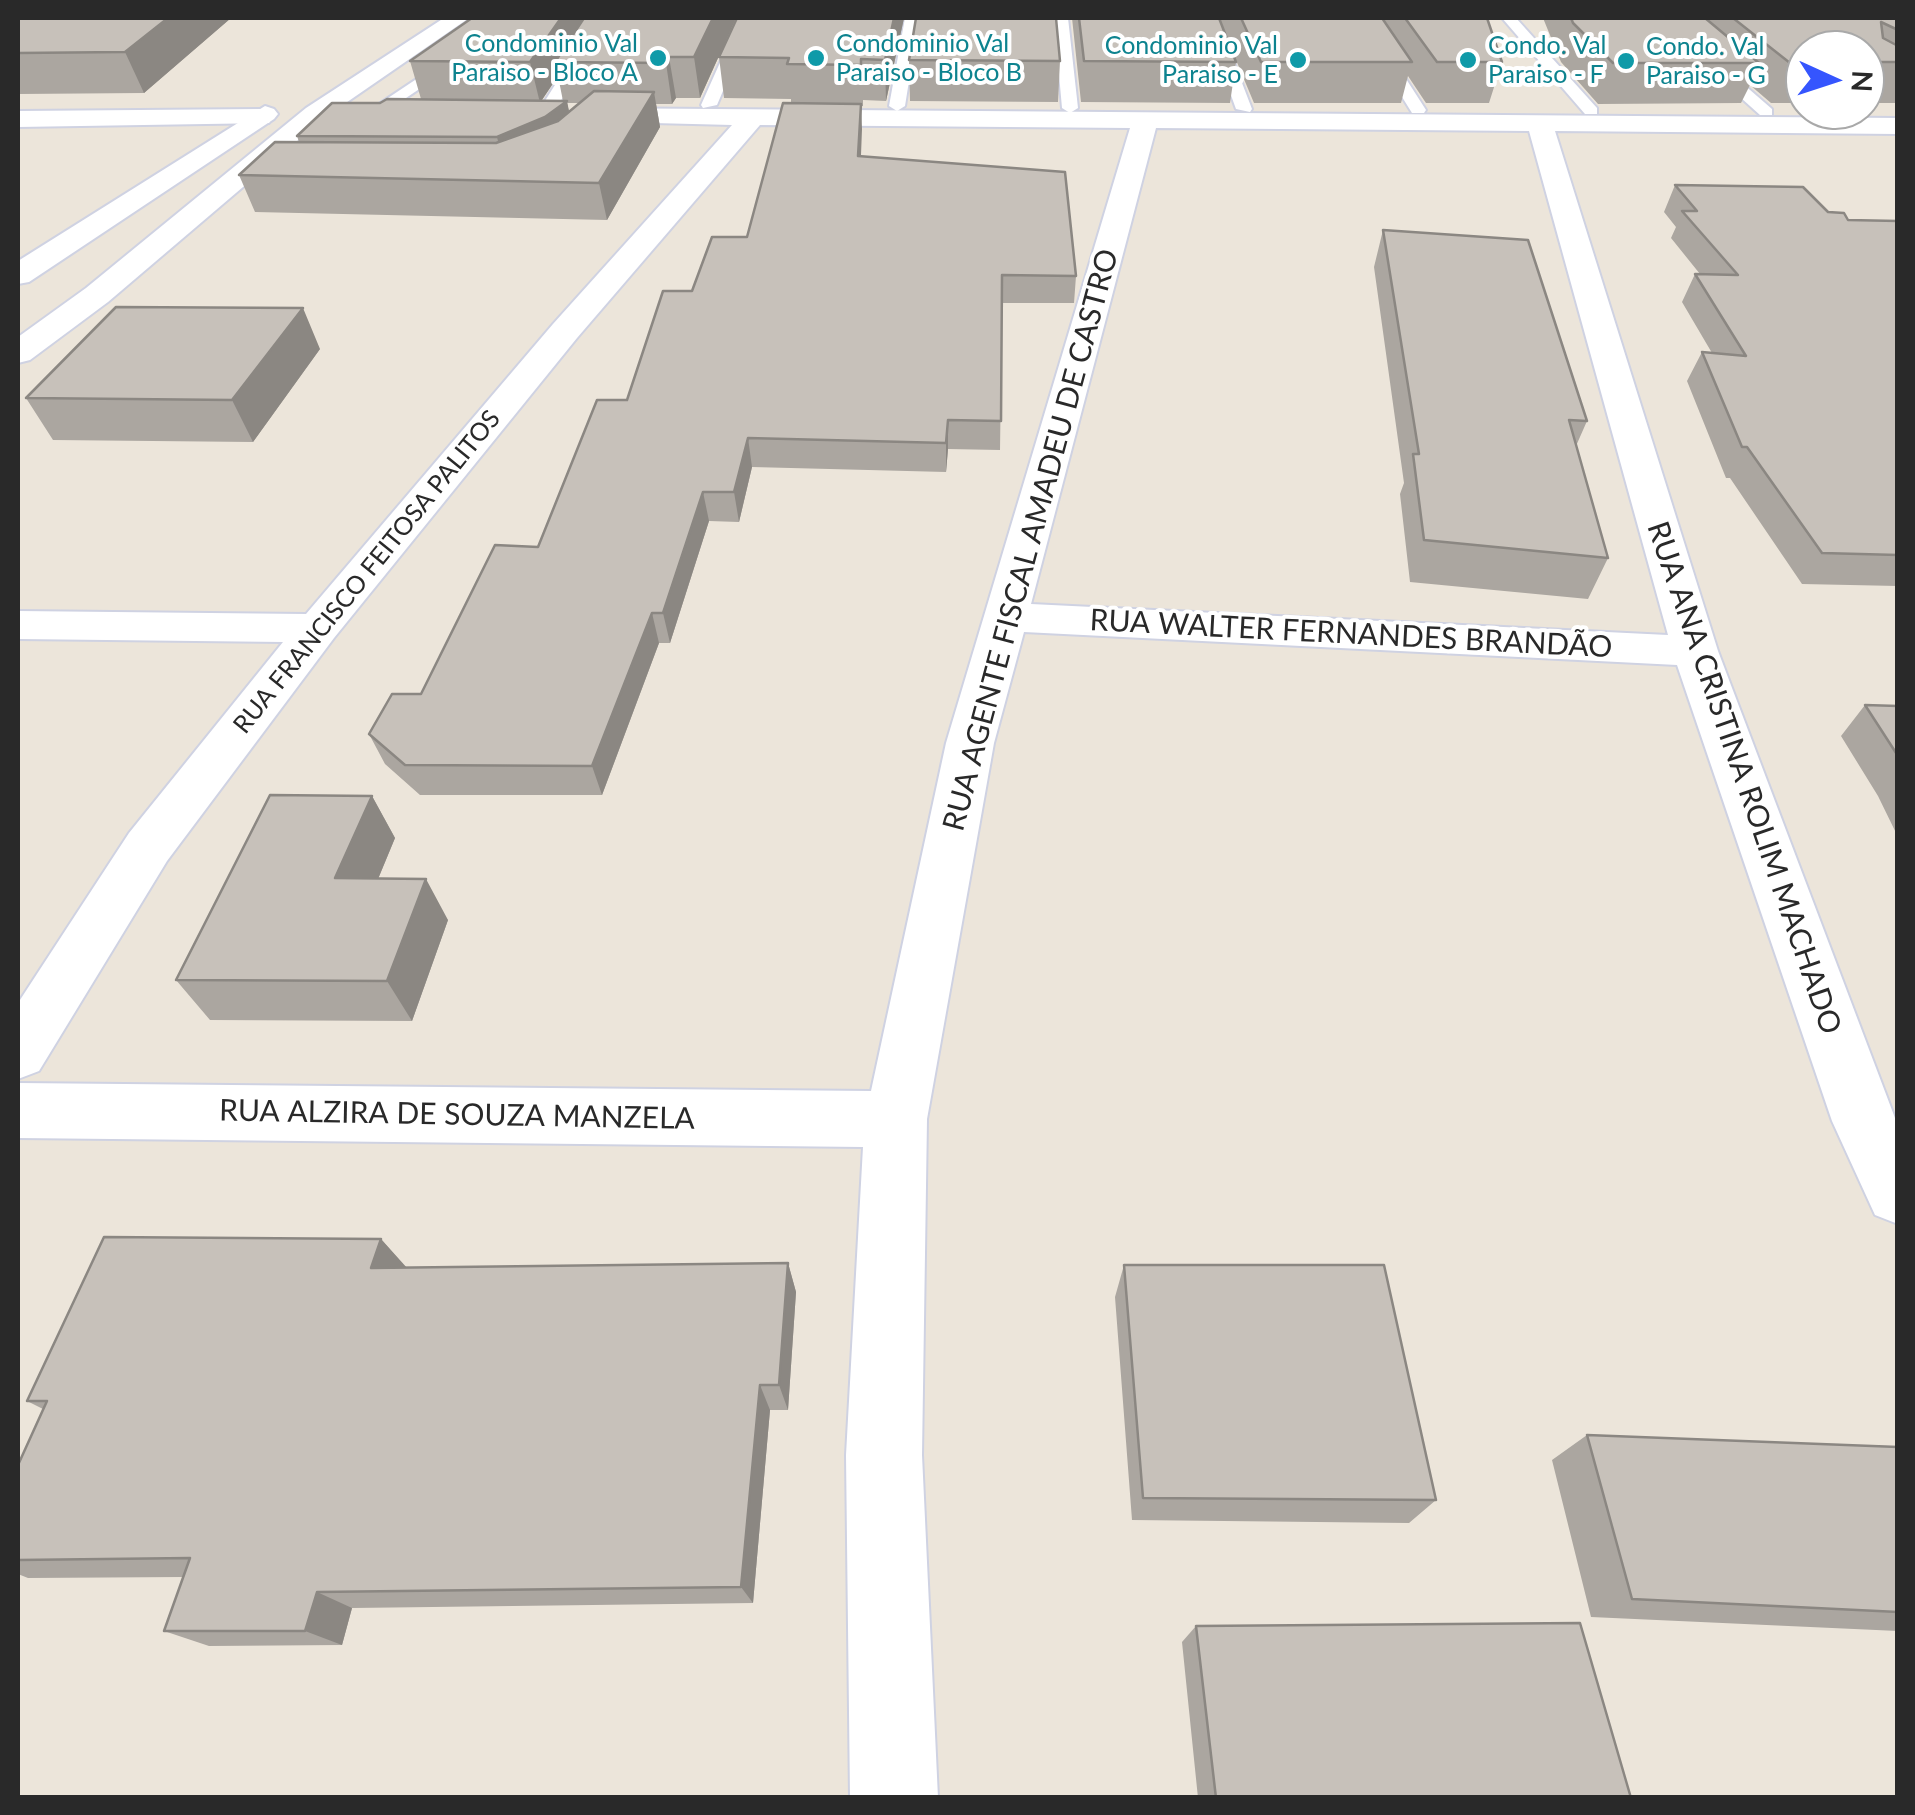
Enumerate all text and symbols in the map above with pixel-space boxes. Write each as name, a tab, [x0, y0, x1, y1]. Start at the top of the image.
place label: Condominio Val Paraiso - Bloco A	[451, 29, 638, 88]
place label: Condominio Val Paraiso - Bloco B	[836, 29, 1022, 88]
north arrow	[1785, 30, 1885, 130]
place label: Condominio Val Paraiso - E	[1105, 31, 1278, 90]
place label: Condo. Val Paraiso - F	[1488, 31, 1606, 90]
place label: Condo. Val Paraiso - G	[1646, 32, 1766, 91]
marker: Condominio Val Paraiso - Bloco A	[647, 47, 669, 69]
marker: Condominio Val Paraiso - Bloco B	[805, 47, 827, 69]
marker: Condominio Val Paraiso - E	[1287, 49, 1309, 71]
marker: Condo. Val Paraiso - F	[1457, 49, 1479, 71]
marker: Condo. Val Paraiso - G	[1615, 50, 1637, 72]
text: N	[1845, 70, 1881, 93]
street label: RUA AGENTE FISCAL AMADEU DE CASTRO	[936, 245, 1126, 835]
street label: RUA FRANCISCO FEITOSA PALITOS	[227, 404, 507, 740]
street label: RUA ANA CRISTINA ROLIM MACHADO	[1639, 517, 1849, 1039]
street label: RUA WALTER FERNANDES BRANDÃO	[1089, 602, 1613, 666]
street label: RUA ALZIRA DE SOUZA MANZELA	[219, 1093, 695, 1137]

